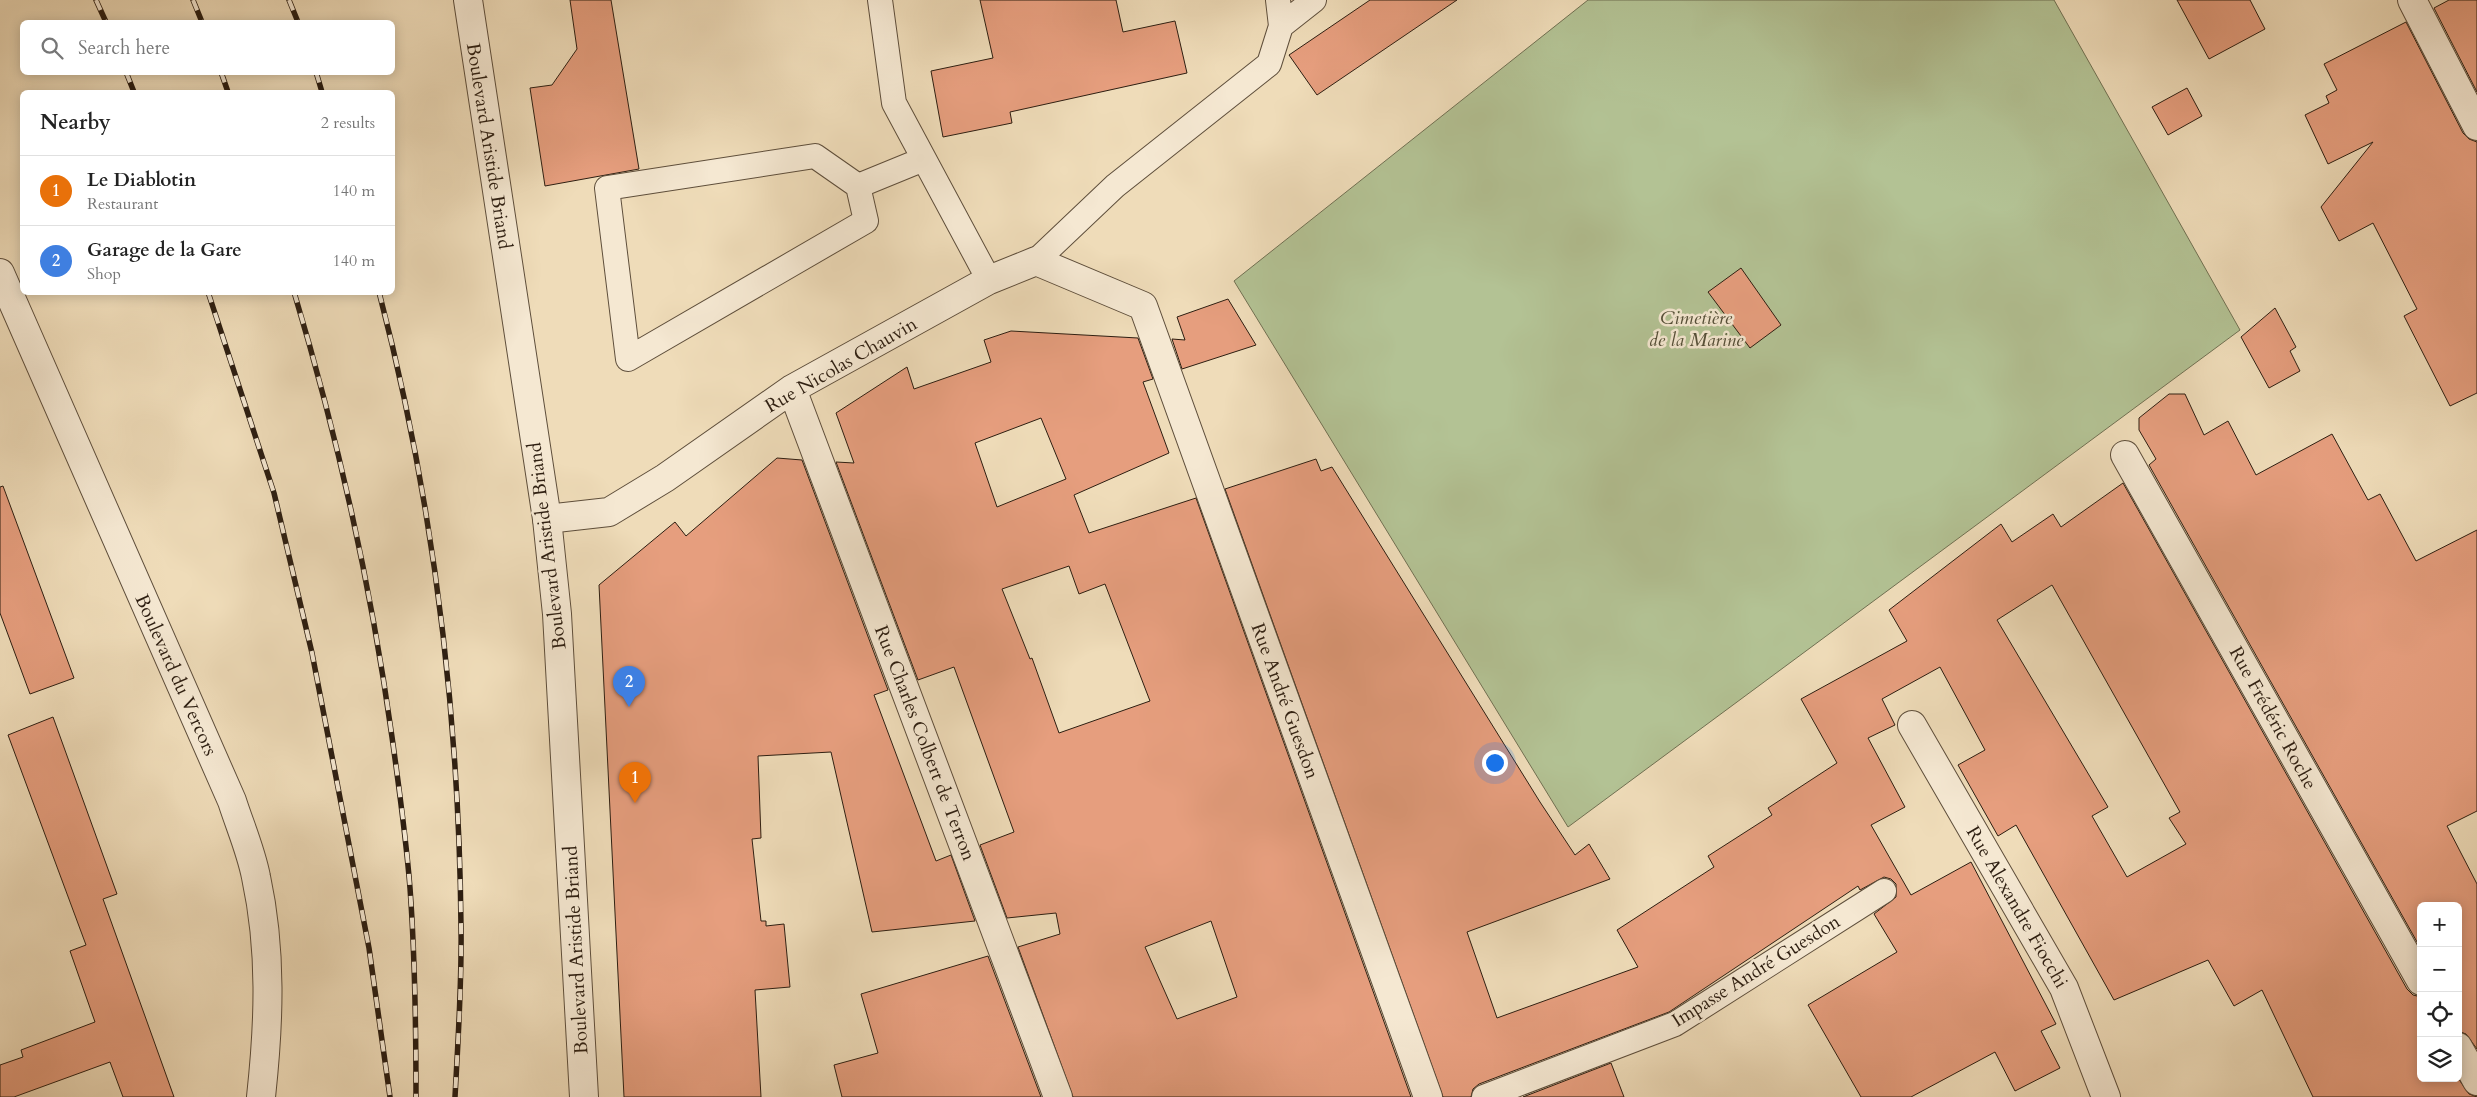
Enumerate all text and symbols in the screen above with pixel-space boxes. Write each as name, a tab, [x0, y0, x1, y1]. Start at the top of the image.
search box	[20, 20, 395, 75]
icon: search	[38, 34, 66, 62]
text: Search here	[78, 35, 170, 61]
street label: Boulevard Aristide Briand	[460, 41, 518, 251]
text: Nearby	[40, 108, 111, 137]
text: 2 results	[321, 112, 375, 134]
text: Le Diablotin	[87, 167, 196, 193]
text: 1	[52, 180, 60, 202]
text: 140 m	[333, 180, 375, 202]
text: Restaurant	[87, 193, 158, 215]
text: Garage de la Gare	[87, 237, 242, 263]
text: 2	[52, 250, 60, 272]
text: 140 m	[333, 250, 375, 272]
text: Shop	[87, 263, 121, 285]
park label: Cimetière de la Marine	[1649, 305, 1744, 353]
street label: Rue Nicolas Chauvin	[760, 311, 922, 419]
street label: Boulevard Aristide Briand	[521, 441, 573, 651]
street label: Boulevard du Vercors	[129, 590, 223, 760]
street label: Rue André Guesdon	[1245, 619, 1325, 783]
street label: Rue Charles Colbert de Terron	[868, 622, 982, 865]
street label: Rue Frédéric Roche	[2223, 642, 2323, 794]
pin: 2	[613, 666, 645, 707]
your location	[1482, 750, 1508, 776]
pin: 1	[619, 762, 651, 803]
street label: Rue Alexandre Fiocchi	[1960, 821, 2074, 993]
street label: Boulevard Aristide Briand	[558, 845, 594, 1055]
map controls	[2417, 902, 2462, 1082]
button: +	[2417, 902, 2462, 947]
street label: Impasse André Guesdon	[1667, 908, 1845, 1033]
button: −	[2417, 947, 2462, 992]
button: locate	[2417, 992, 2462, 1037]
button: layers	[2417, 1037, 2462, 1082]

